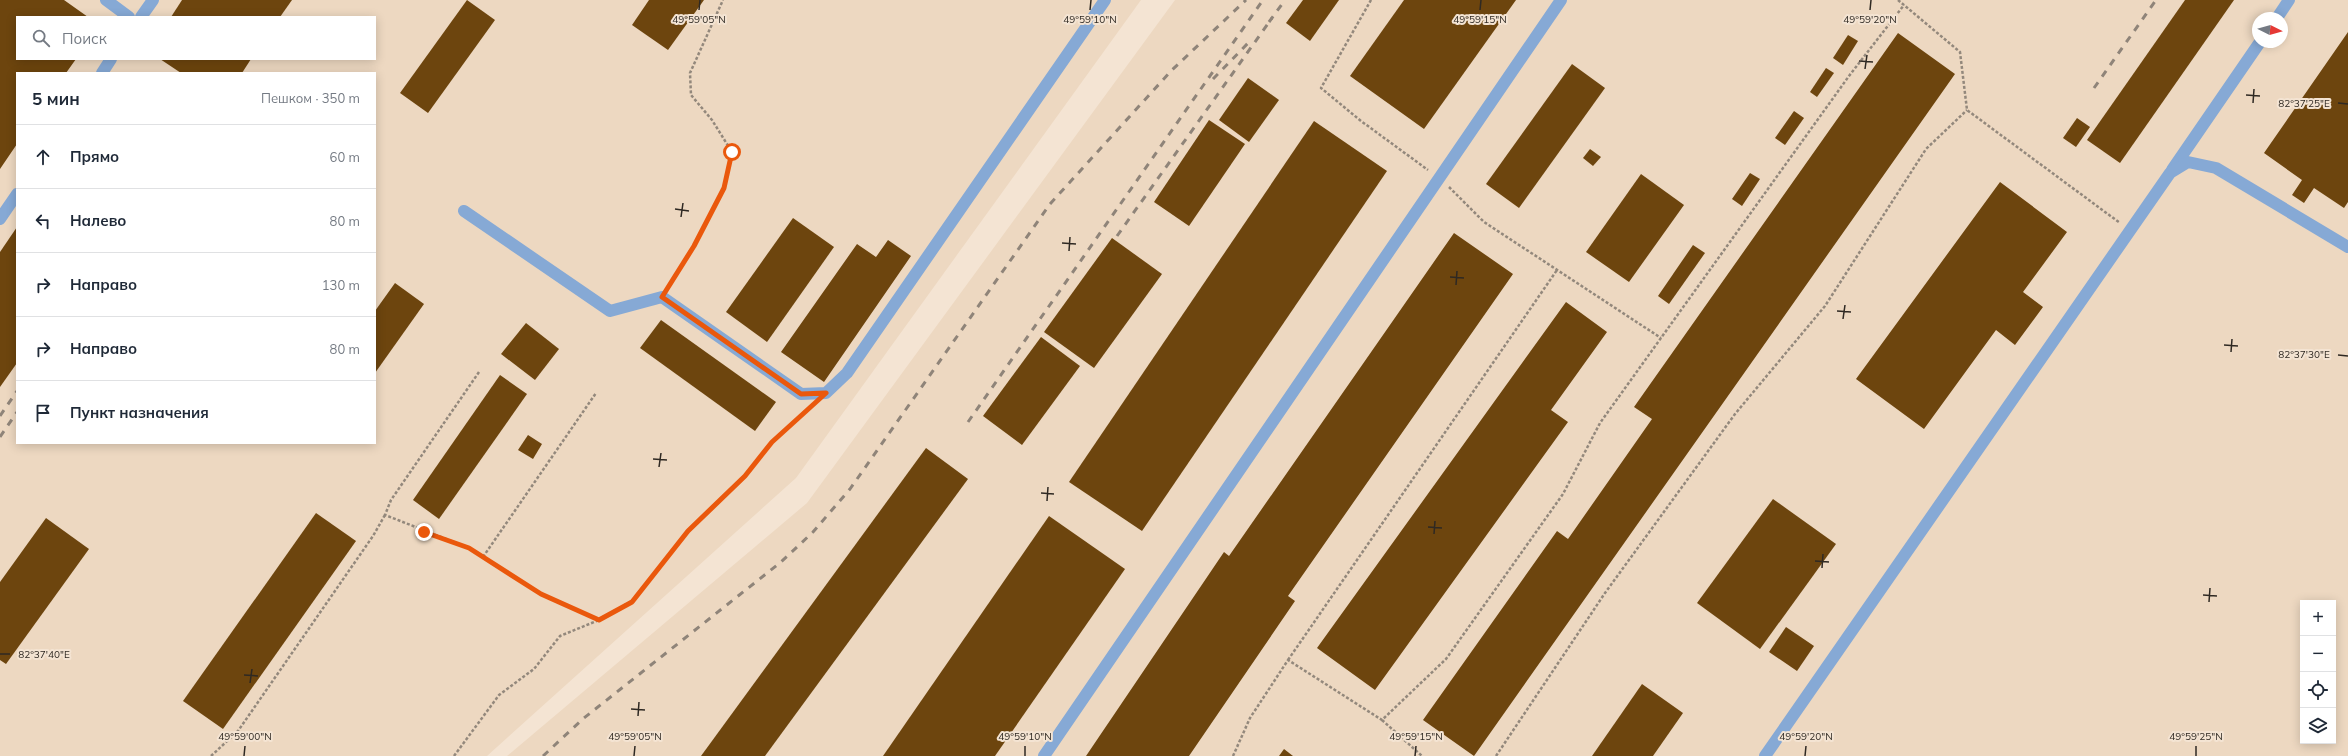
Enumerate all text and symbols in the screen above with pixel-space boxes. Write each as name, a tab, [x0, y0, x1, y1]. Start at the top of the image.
north arrow	[2252, 12, 2288, 48]
text: 49°59'05"N	[672, 13, 726, 26]
text: 49°59'10"N	[1063, 13, 1117, 26]
text: 49°59'15"N	[1453, 13, 1507, 26]
text: 49°59'20"N	[1843, 13, 1897, 26]
search box	[16, 16, 376, 60]
icon: search	[30, 27, 52, 49]
text: Поиск	[62, 29, 107, 48]
text: 5 мин	[32, 88, 80, 109]
text: Пешком · 350 m	[261, 90, 360, 106]
text: 82°37'25"E	[2278, 97, 2330, 110]
route start	[723, 143, 741, 161]
icon: ahead	[32, 146, 54, 168]
text: Прямо	[70, 147, 119, 166]
text: 60 m	[330, 149, 360, 165]
icon: left	[32, 210, 54, 232]
text: Налево	[70, 211, 126, 230]
text: 80 m	[330, 213, 360, 229]
icon: right	[32, 274, 54, 296]
text: Направо	[70, 275, 137, 294]
text: 130 m	[322, 277, 360, 293]
icon: right	[32, 338, 54, 360]
text: Направо	[70, 339, 137, 358]
text: 80 m	[330, 341, 360, 357]
text: 82°37'30"E	[2278, 348, 2330, 361]
icon: arrive	[32, 402, 54, 424]
text: Пункт назначения	[70, 403, 209, 422]
route end	[415, 523, 433, 541]
map controls	[2300, 600, 2336, 744]
button: +	[2300, 600, 2336, 636]
button: −	[2300, 636, 2336, 672]
text: 82°37'40"E	[18, 648, 70, 661]
button: locate	[2300, 672, 2336, 708]
button: layers	[2300, 708, 2336, 744]
text: 49°59'00"N	[218, 730, 272, 743]
text: 49°59'05"N	[608, 730, 662, 743]
text: 49°59'10"N	[998, 730, 1052, 743]
text: 49°59'15"N	[1389, 730, 1443, 743]
text: 49°59'20"N	[1779, 730, 1833, 743]
text: 49°59'25"N	[2169, 730, 2223, 743]

